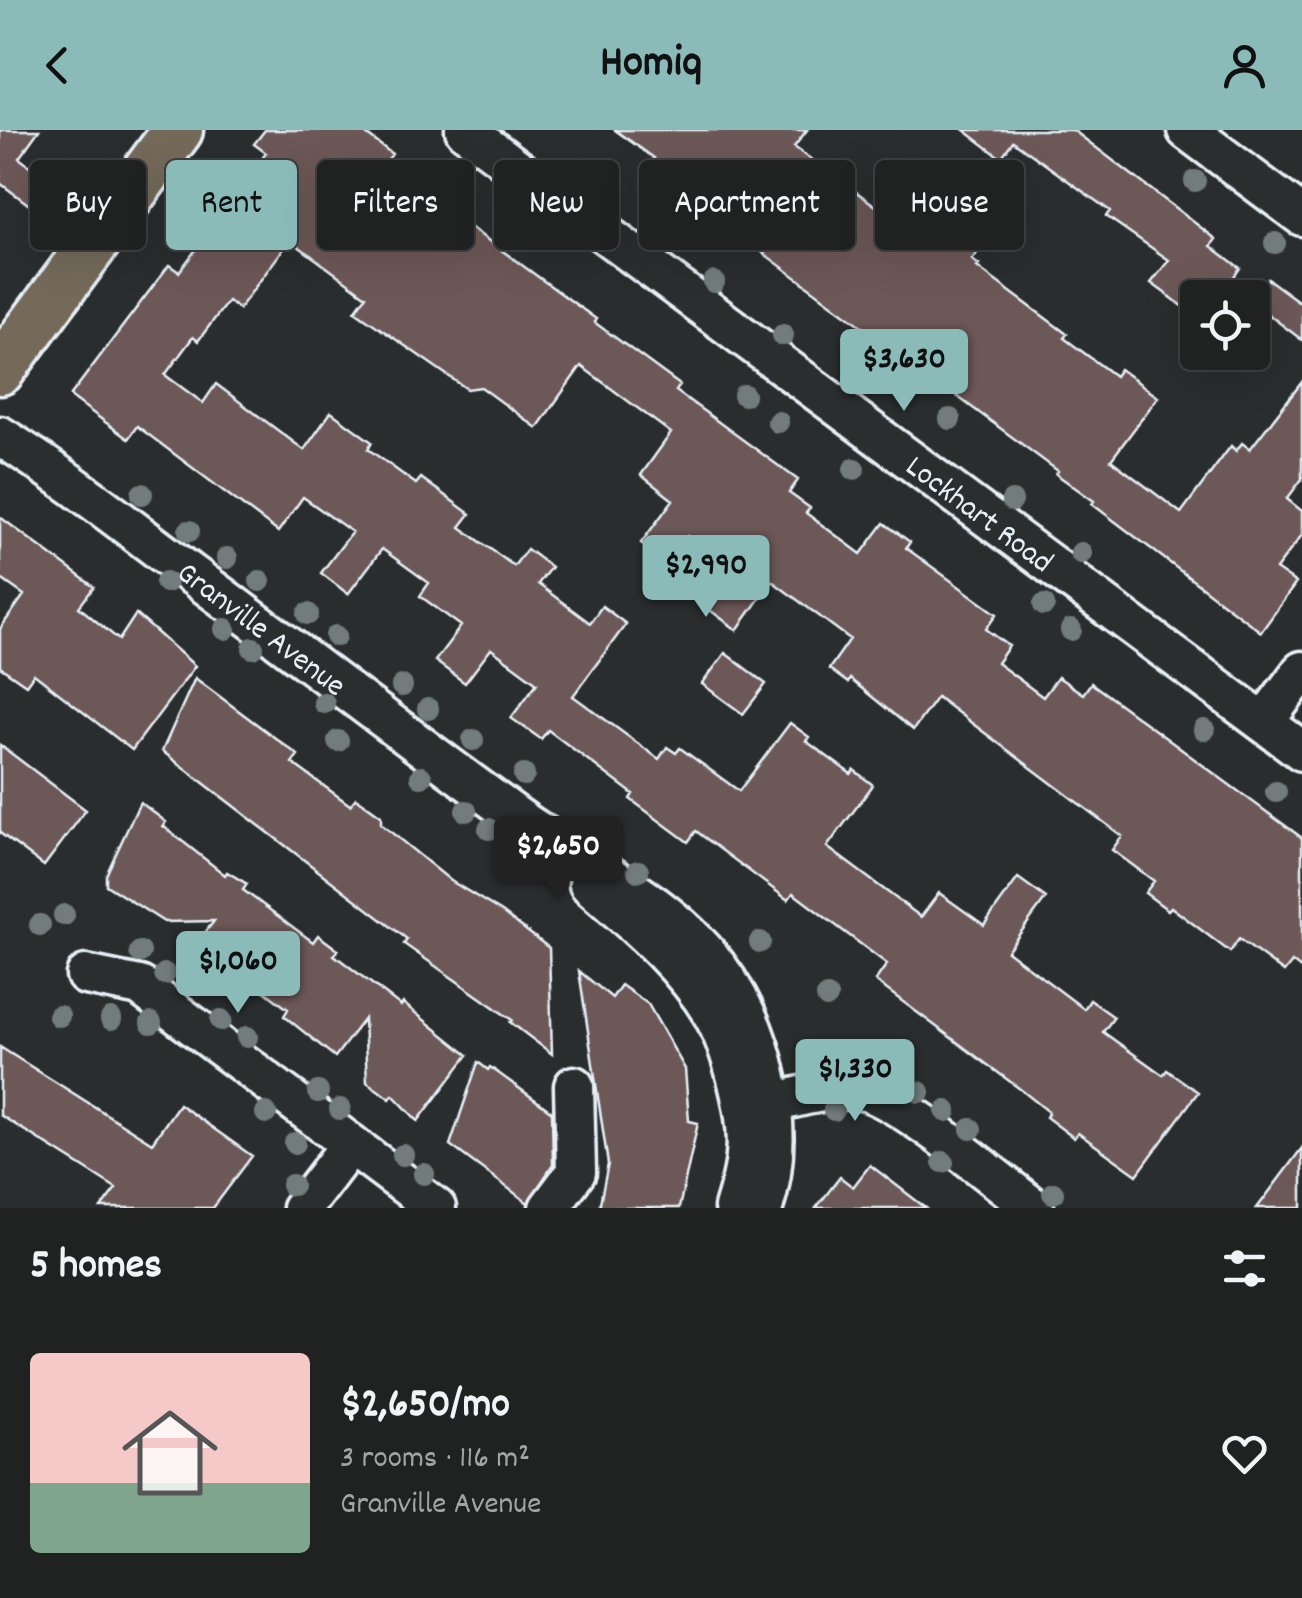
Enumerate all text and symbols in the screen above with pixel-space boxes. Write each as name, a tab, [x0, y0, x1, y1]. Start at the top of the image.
text: Homiq	[600, 33, 702, 97]
icon: back	[30, 38, 85, 93]
icon: person	[1217, 38, 1272, 93]
chip: Buy	[30, 160, 146, 250]
chip: Rent	[166, 160, 297, 250]
chip: Filters	[317, 160, 474, 250]
chip: New	[494, 160, 619, 250]
chip: Apartment	[639, 160, 855, 250]
chip: House	[875, 160, 1024, 250]
map controls	[1180, 280, 1270, 370]
button: locate	[1180, 280, 1270, 370]
pin: $3,630	[823, 329, 985, 414]
text: $3,630	[862, 338, 946, 384]
street label: Lockhart Road	[894, 446, 1061, 587]
pin: $2,990	[625, 535, 787, 620]
text: $2,990	[664, 544, 748, 590]
street label: Granville Avenue	[165, 553, 354, 710]
pin: $2,650	[477, 816, 639, 901]
text: $2,650	[516, 825, 600, 871]
pin: $1,060	[157, 931, 319, 1016]
text: $1,060	[198, 940, 278, 986]
pin: $1,330	[774, 1039, 936, 1124]
text: $1,330	[817, 1048, 893, 1094]
text: 5 homes	[30, 1238, 162, 1298]
icon: filters	[1217, 1241, 1272, 1296]
text: $2,650/mo	[340, 1377, 510, 1437]
icon: home	[110, 1393, 230, 1513]
icon: heart	[1217, 1426, 1272, 1481]
text: 3 rooms · 116 m²	[340, 1437, 530, 1483]
text: Granville Avenue	[340, 1483, 541, 1529]

